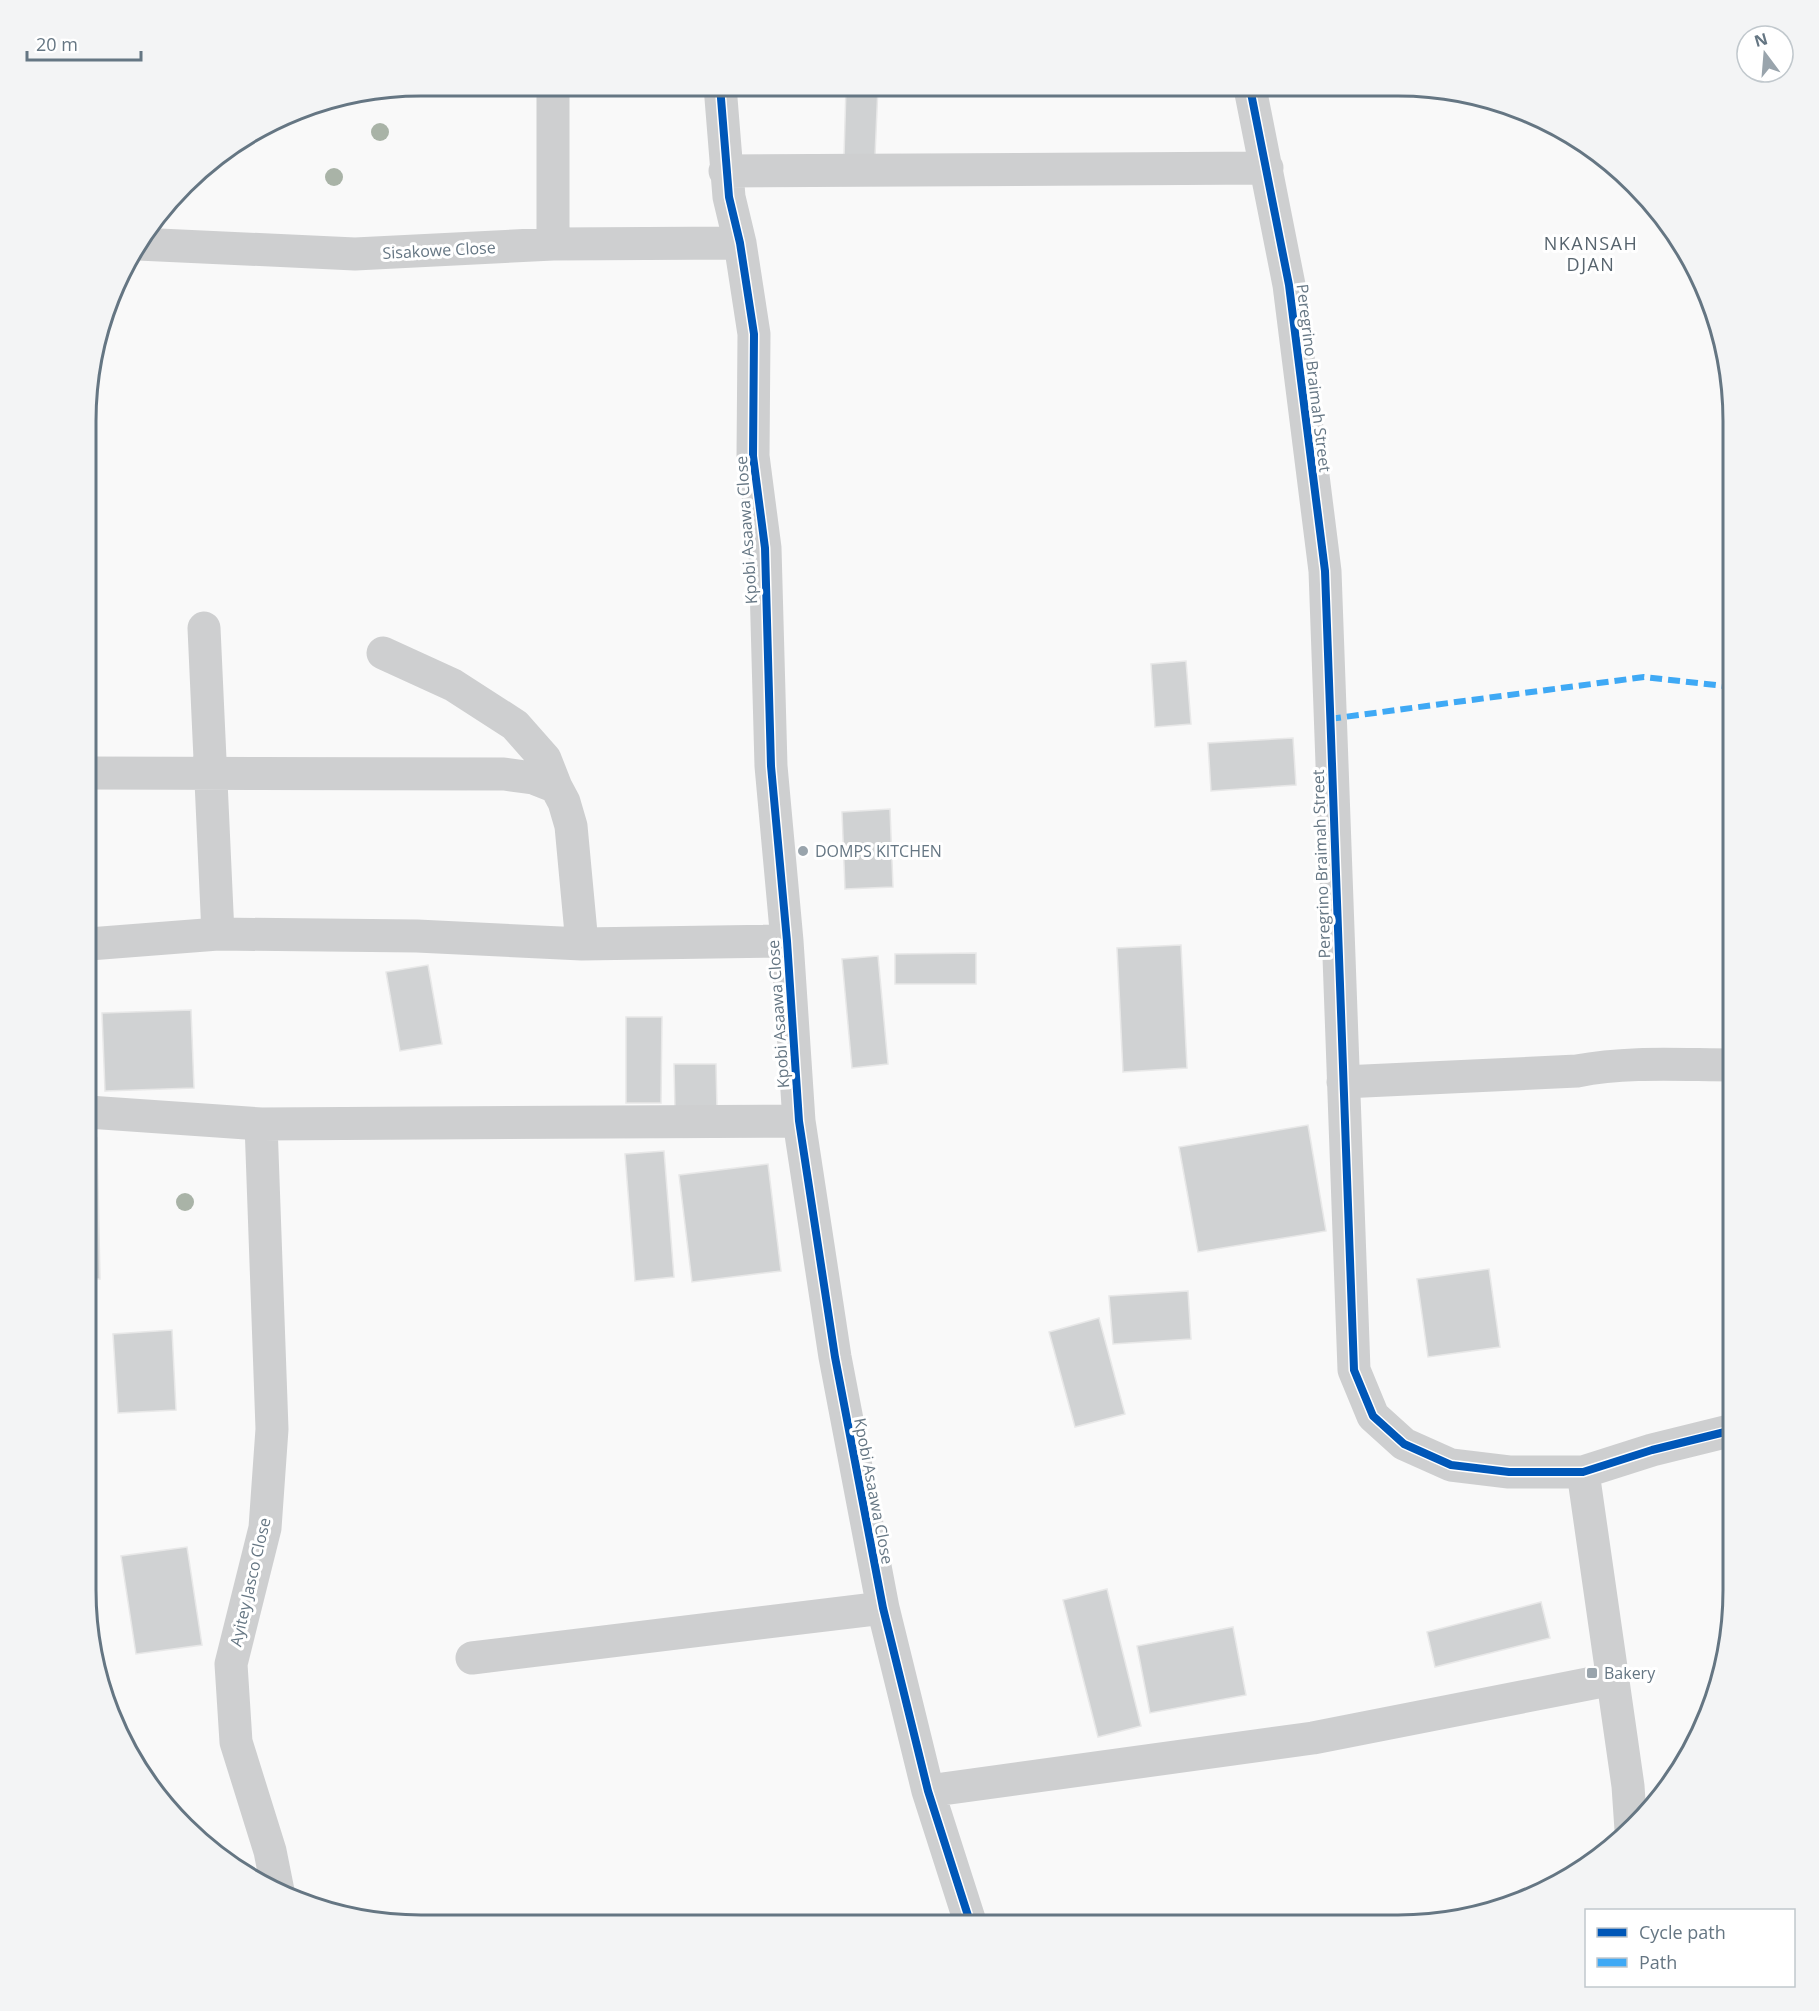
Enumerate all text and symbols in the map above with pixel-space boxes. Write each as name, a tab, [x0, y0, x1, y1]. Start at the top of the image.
scale bar	[27, 24, 141, 62]
north arrow	[1735, 24, 1795, 84]
text: N	[1752, 27, 1770, 52]
text: 20 m	[36, 32, 78, 56]
district label: NKANSAH DJAN	[1544, 231, 1638, 276]
street label: Sisakowe Close	[382, 236, 496, 264]
street label: Peregrino Braimah Street	[1292, 283, 1336, 474]
street label: Kpobi Asaawa Close	[730, 455, 762, 605]
street label: Peregrino Braimah Street	[1307, 769, 1335, 959]
place label: DOMPS KITCHEN	[815, 840, 942, 862]
marker: DOMPS KITCHEN	[796, 844, 810, 858]
street label: Kpobi Asaawa Close	[762, 939, 794, 1089]
street label: Kpobi Asaawa Close	[849, 1416, 899, 1566]
street label: Ayitey Jasco Close	[224, 1515, 276, 1649]
place label: Bakery	[1604, 1662, 1656, 1684]
marker: Bakery	[1585, 1666, 1599, 1680]
legend	[1585, 1909, 1795, 1987]
text: Cycle path	[1639, 1920, 1726, 1944]
text: Path	[1639, 1950, 1677, 1974]

